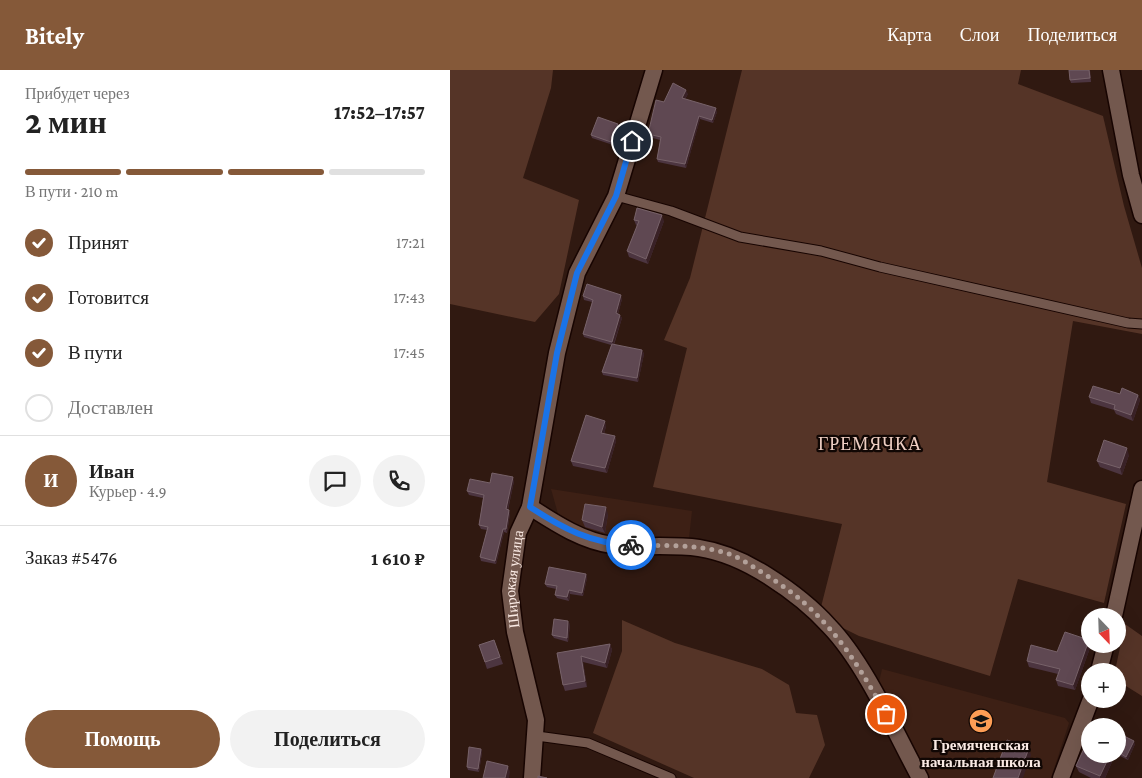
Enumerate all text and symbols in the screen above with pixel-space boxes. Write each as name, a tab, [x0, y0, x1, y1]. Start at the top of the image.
text: Bitely	[25, 22, 84, 49]
text: Карта	[887, 25, 932, 45]
text: Слои	[960, 25, 999, 45]
text: Поделиться	[1027, 25, 1117, 45]
text: Прибудет через	[25, 85, 130, 102]
text: 17:52–17:57	[334, 102, 425, 123]
text: 2 мин	[25, 104, 107, 140]
pin	[611, 120, 653, 162]
icon: home	[618, 127, 646, 155]
text: В пути · 210 m	[25, 183, 118, 200]
icon: check	[25, 229, 53, 257]
text: Принят	[68, 232, 129, 253]
text: 17:21	[396, 234, 425, 251]
icon: check	[25, 284, 53, 312]
text: Готовится	[68, 287, 149, 308]
text: 17:43	[393, 289, 425, 306]
icon: check	[25, 339, 53, 367]
text: В пути	[68, 342, 122, 363]
text: 17:45	[393, 344, 425, 361]
text: Доставлен	[68, 397, 153, 418]
district label: ГРЕМЯЧКА	[818, 434, 922, 454]
button: chat	[309, 455, 361, 507]
button: phone	[373, 455, 425, 507]
text: Иван	[89, 461, 135, 482]
text: И	[44, 470, 58, 491]
text: Курьер · 4.9	[89, 483, 167, 500]
courier	[606, 520, 656, 570]
street label: Широкая улица	[502, 529, 526, 629]
icon: bike	[617, 531, 645, 559]
text: Заказ #5476	[25, 547, 118, 568]
text: 1 610 ₽	[371, 548, 425, 569]
north arrow	[1081, 608, 1126, 652]
map controls	[1081, 608, 1126, 763]
button: +	[1081, 663, 1126, 708]
pin	[865, 693, 907, 735]
icon: bag	[872, 700, 900, 728]
school or university icon: Гремяченская начальная школа	[968, 708, 994, 734]
button: Помощь	[25, 710, 220, 768]
button: Поделиться	[230, 710, 425, 768]
button: −	[1081, 718, 1126, 763]
place label: Гремяченская начальная школа	[921, 737, 1041, 770]

